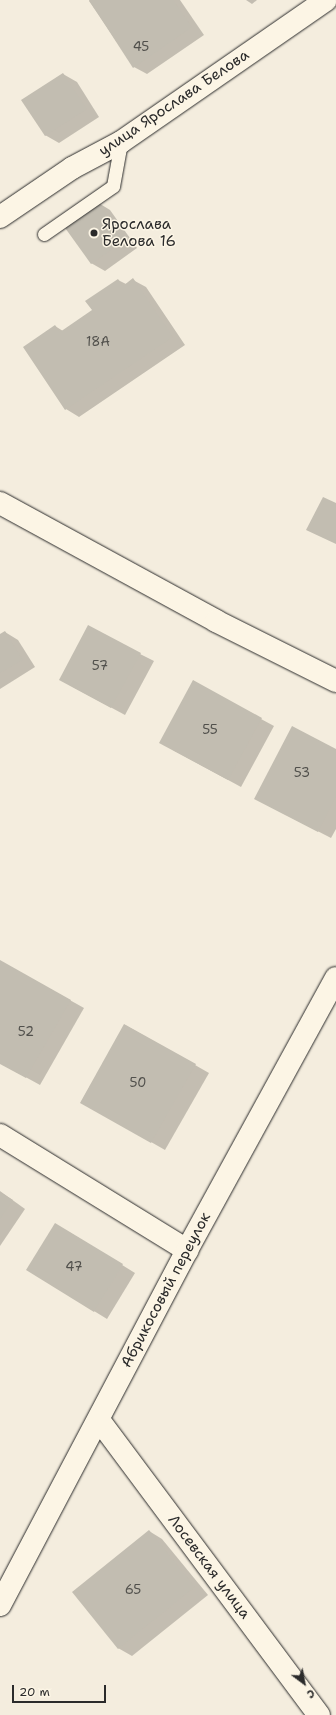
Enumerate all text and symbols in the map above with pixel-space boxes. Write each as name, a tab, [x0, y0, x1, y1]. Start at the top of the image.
house number: 45	[133, 39, 149, 55]
street label: улица Ярослава Белова	[95, 46, 253, 160]
place label: Ярослава Белова 16	[102, 215, 176, 250]
marker: Ярослава Белова 16	[89, 228, 99, 238]
house number: 18А	[86, 334, 110, 350]
house number: 57	[92, 658, 108, 674]
house number: 55	[202, 722, 218, 738]
house number: 53	[294, 765, 310, 781]
house number: 52	[18, 1024, 34, 1040]
house number: 50	[130, 1075, 146, 1091]
street label: Абрикосовый переулок	[117, 1209, 215, 1371]
house number: 47	[65, 1259, 83, 1275]
street label: Лосевская улица	[164, 1511, 254, 1623]
house number: 65	[125, 1582, 141, 1598]
north arrow	[284, 1663, 324, 1703]
scale bar	[14, 1677, 108, 1703]
text: 20 m	[19, 1684, 50, 1700]
text: С	[304, 1685, 317, 1702]

